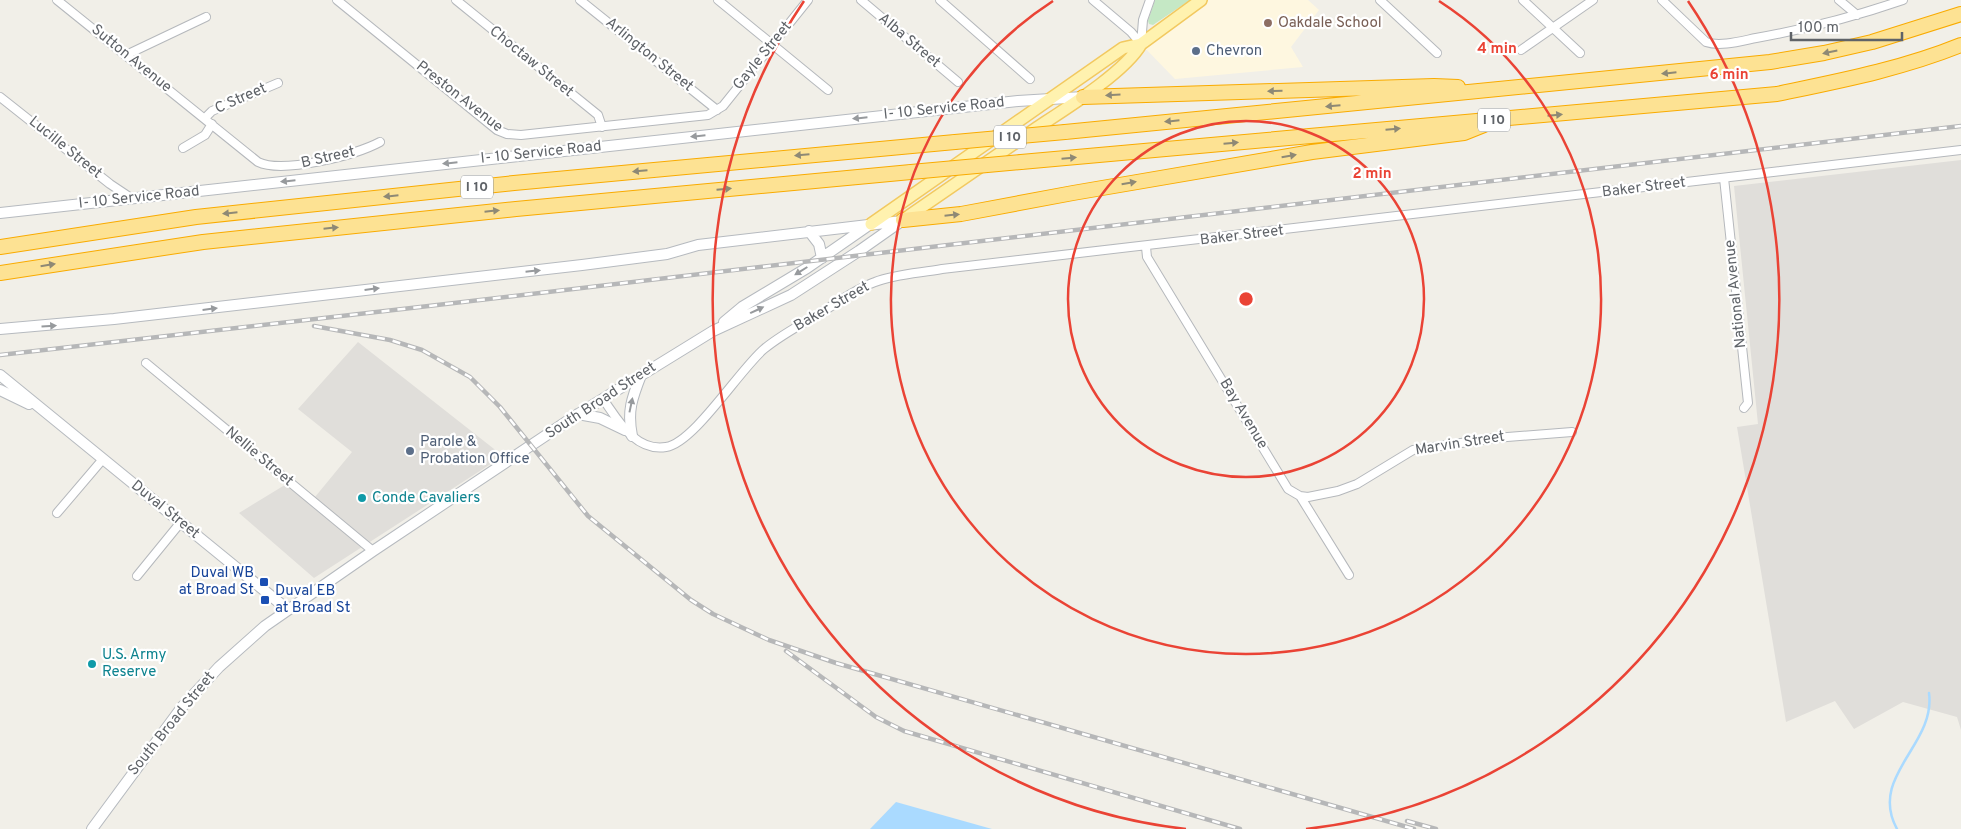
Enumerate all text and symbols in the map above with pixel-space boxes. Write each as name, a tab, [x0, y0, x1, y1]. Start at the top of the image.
street label: Alba Street	[874, 9, 944, 73]
scale bar	[1791, 10, 1902, 42]
street label: Arlington Street	[601, 14, 697, 96]
place label: Oakdale School	[1278, 14, 1382, 33]
marker: Oakdale School	[1262, 17, 1274, 29]
street label: Gayle Street	[730, 18, 796, 94]
text: 100 m	[1798, 19, 1839, 38]
street label: Sutton Avenue	[87, 21, 175, 97]
street label: Choctaw Street	[485, 22, 577, 102]
text: 4 min	[1477, 40, 1517, 59]
place label: Chevron	[1206, 42, 1262, 61]
marker: Chevron	[1190, 45, 1202, 57]
one-way arrow	[1822, 48, 1838, 56]
street label: Preston Avenue	[412, 57, 506, 137]
text: 6 min	[1709, 66, 1749, 85]
one-way arrow	[1661, 69, 1677, 77]
street label: C Street	[212, 79, 270, 119]
one-way arrow	[1267, 87, 1283, 95]
one-way arrow	[1105, 91, 1121, 99]
street label: I- 10 Service Road	[883, 93, 1005, 125]
one-way arrow	[1325, 102, 1341, 110]
road number: I 10	[1478, 108, 1510, 132]
one-way arrow	[1547, 110, 1563, 118]
street label: Lucille Street	[25, 113, 105, 183]
one-way arrow	[852, 114, 868, 122]
one-way arrow	[1163, 117, 1179, 125]
road number: I 10	[994, 125, 1026, 148]
one-way arrow	[1385, 125, 1401, 133]
one-way arrow	[690, 132, 706, 140]
street label: I- 10 Service Road	[480, 137, 602, 169]
one-way arrow	[1223, 139, 1239, 147]
street label: B Street	[299, 143, 357, 173]
one-way arrow	[1281, 151, 1297, 159]
one-way arrow	[794, 152, 810, 160]
one-way arrow	[1061, 153, 1077, 161]
one-way arrow	[442, 159, 458, 167]
text: 2 min	[1352, 165, 1392, 184]
one-way arrow	[632, 167, 648, 175]
street label: Baker Street	[1601, 173, 1687, 203]
road number: I 10	[461, 176, 493, 198]
one-way arrow	[280, 177, 296, 185]
one-way arrow	[1121, 179, 1137, 187]
street label: I- 10 Service Road	[78, 182, 200, 214]
one-way arrow	[716, 185, 732, 193]
one-way arrow	[383, 192, 399, 200]
one-way arrow	[485, 207, 501, 215]
one-way arrow	[222, 209, 238, 217]
one-way arrow	[944, 211, 960, 219]
street label: Baker Street	[1199, 221, 1285, 251]
one-way arrow	[323, 224, 339, 232]
street label: National Avenue	[1721, 239, 1751, 349]
one-way arrow	[41, 261, 57, 269]
one-way arrow	[795, 266, 808, 275]
one-way arrow	[525, 267, 541, 275]
street label: Baker Street	[791, 278, 873, 336]
one-way arrow	[364, 285, 380, 293]
centre of rings	[1237, 290, 1255, 308]
one-way arrow	[203, 304, 219, 312]
one-way arrow	[750, 306, 764, 314]
one-way arrow	[41, 321, 57, 329]
street label: South Broad Street	[542, 358, 660, 444]
street label: Bay Avenue	[1215, 375, 1271, 453]
one-way arrow	[627, 397, 635, 412]
street label: Nellie Street	[221, 423, 297, 491]
street label: Marvin Street	[1414, 428, 1506, 460]
place label: Parole & Probation Office	[420, 433, 530, 469]
marker: Parole & Probation Office	[404, 445, 416, 457]
street label: Duval Street	[127, 477, 203, 543]
place label: Conde Cavaliers	[372, 489, 480, 508]
marker: Conde Cavaliers	[356, 492, 368, 504]
place label: Duval WB at Broad St	[179, 564, 254, 600]
marker: Duval WB at Broad St	[258, 576, 270, 588]
place label: Duval EB at Broad St	[275, 582, 350, 618]
marker: Duval EB at Broad St	[259, 594, 271, 606]
place label: U.S. Army Reserve	[102, 646, 166, 682]
marker: U.S. Army Reserve	[86, 658, 98, 670]
street label: South Broad Street	[124, 668, 220, 780]

